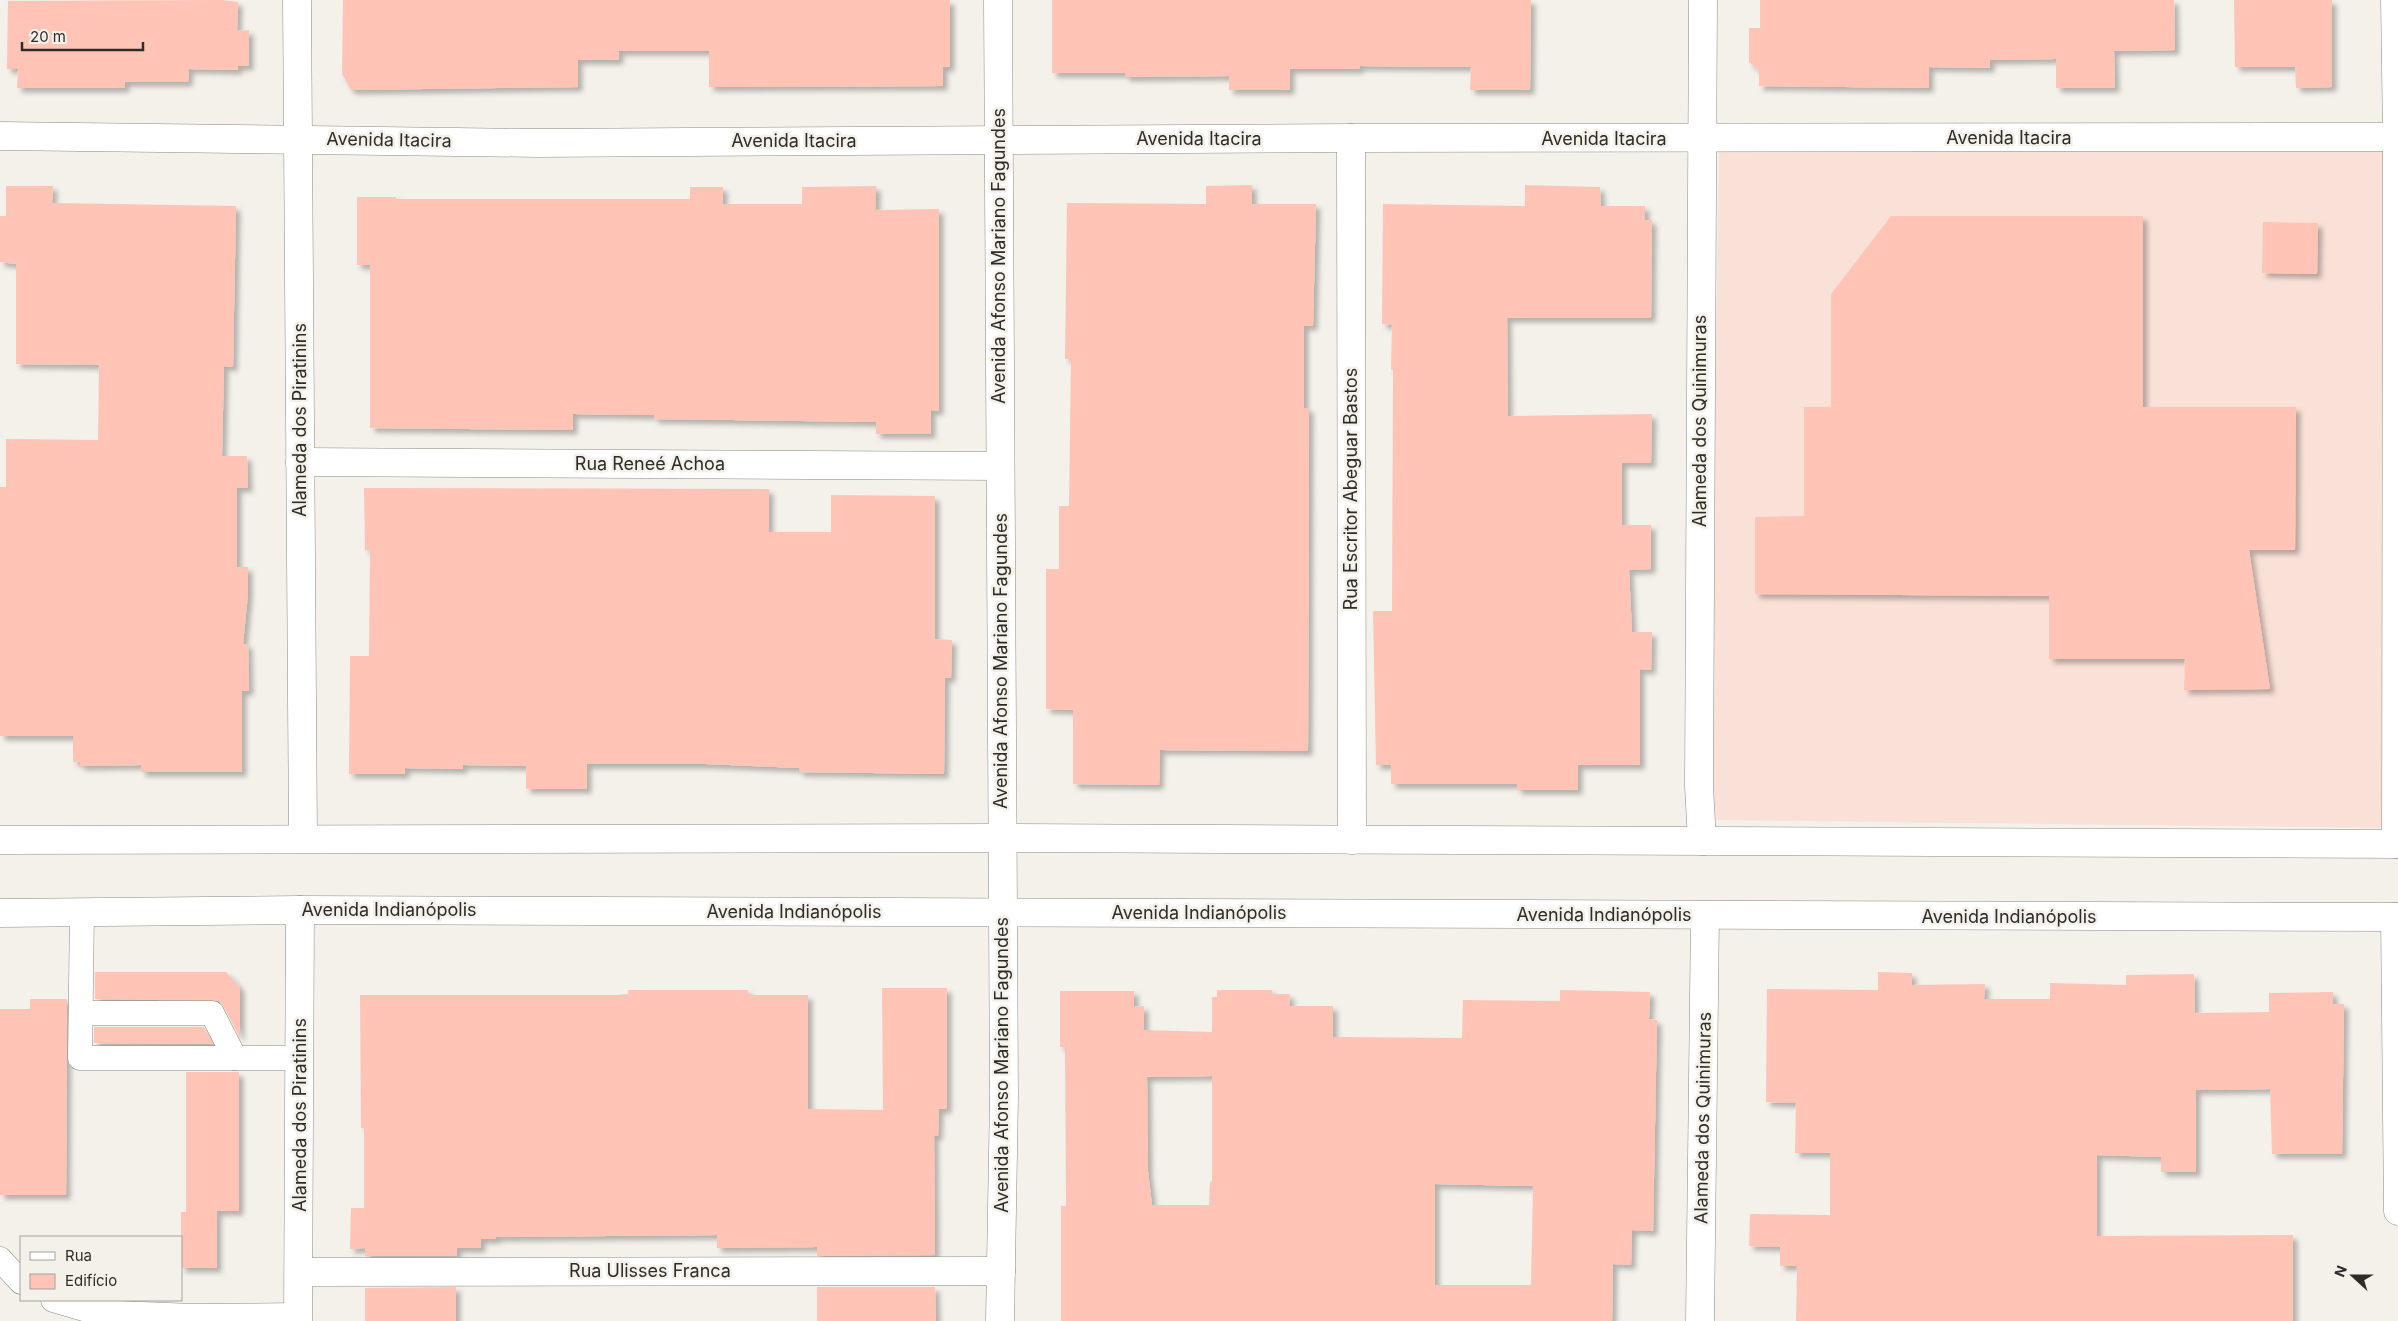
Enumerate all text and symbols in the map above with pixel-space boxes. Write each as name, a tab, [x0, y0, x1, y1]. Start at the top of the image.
scale bar	[22, 20, 144, 52]
text: 20 m	[30, 27, 66, 46]
street label: Avenida Afonso Mariano Fagundes	[988, 108, 1009, 404]
street label: Avenida Itacira	[1946, 127, 2072, 148]
street label: Avenida Itacira	[326, 128, 452, 151]
street label: Avenida Itacira	[1136, 128, 1262, 149]
street label: Avenida Itacira	[1541, 128, 1667, 149]
street label: Avenida Itacira	[731, 130, 857, 151]
street label: Alameda dos Quinimuras	[1689, 315, 1710, 527]
street label: Alameda dos Piratinins	[289, 323, 310, 517]
street label: Rua Escritor Abeguar Bastos	[1340, 368, 1361, 610]
street label: Rua Reneé Achoa	[575, 453, 725, 474]
street label: Avenida Afonso Mariano Fagundes	[990, 513, 1011, 809]
street label: Avenida Indianópolis	[301, 899, 477, 920]
street label: Avenida Indianópolis	[706, 901, 882, 922]
street label: Avenida Indianópolis	[1111, 902, 1287, 923]
street label: Avenida Indianópolis	[1516, 904, 1692, 925]
street label: Avenida Indianópolis	[1921, 906, 2097, 927]
street label: Avenida Afonso Mariano Fagundes	[991, 917, 1012, 1213]
street label: Alameda dos Quinimuras	[1690, 1012, 1715, 1224]
street label: Alameda dos Piratinins	[289, 1018, 310, 1212]
legend	[20, 1236, 182, 1301]
text: Rua	[65, 1246, 92, 1265]
north arrow	[2328, 1251, 2378, 1301]
street label: Rua Ulisses Franca	[569, 1260, 731, 1281]
text: N	[2331, 1263, 2350, 1279]
text: Edifício	[65, 1271, 117, 1290]

